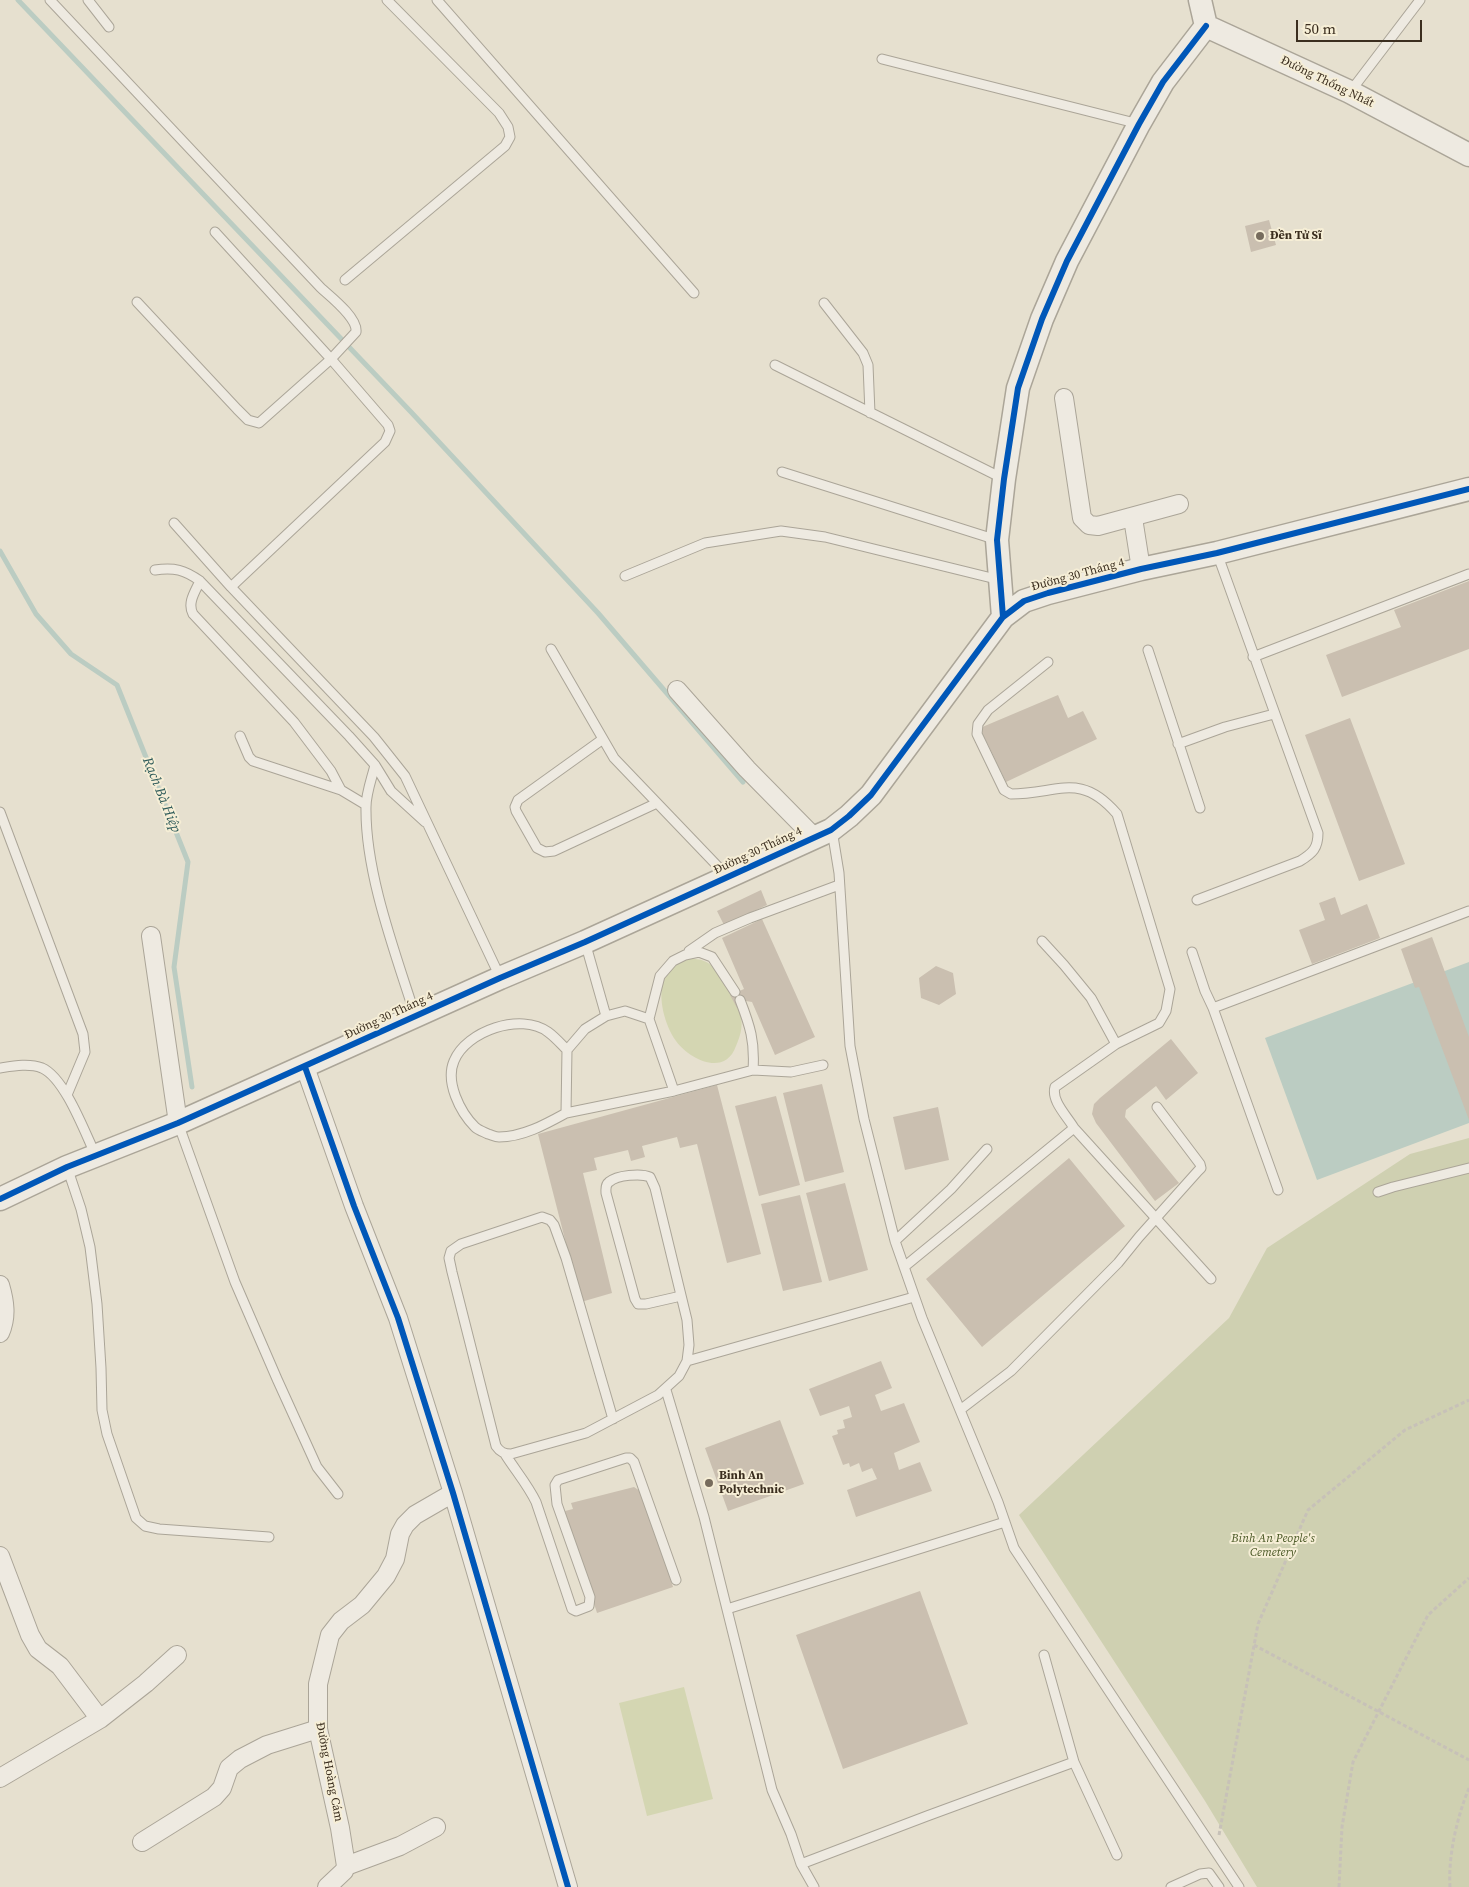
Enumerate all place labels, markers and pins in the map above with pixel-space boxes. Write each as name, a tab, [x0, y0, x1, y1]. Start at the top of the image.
place label: Đền Tử Sĩ	[1270, 229, 1322, 243]
marker: Đền Tử Sĩ	[1254, 230, 1266, 242]
place label: Binh An Polytechnic	[719, 1469, 784, 1497]
marker: Binh An Polytechnic	[703, 1477, 715, 1489]

